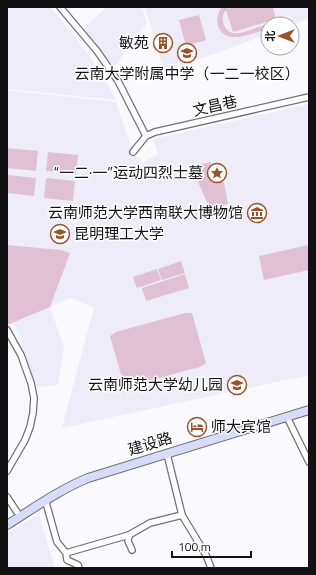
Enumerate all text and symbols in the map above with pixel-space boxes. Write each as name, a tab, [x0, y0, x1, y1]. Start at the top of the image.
north arrow	[260, 16, 300, 56]
place label: 敏苑	[119, 31, 149, 54]
text: 北	[262, 31, 278, 42]
building icon: 敏苑	[152, 32, 174, 54]
school or university icon: 云南大学附属中学（一二一校区）	[176, 42, 198, 64]
place label: 云南大学附属中学（一二一校区）	[74, 62, 300, 85]
street label: 文昌巷	[190, 89, 239, 122]
place label: “一二·一”运动四烈士墓	[53, 161, 203, 184]
place icon: “一二·一”运动四烈士墓	[206, 162, 228, 184]
place label: 云南师范大学西南联大博物馆	[48, 201, 243, 224]
museum icon: 云南师范大学西南联大博物馆	[246, 202, 268, 224]
place label: 昆明理工大学	[74, 222, 164, 245]
school or university icon: 昆明理工大学	[49, 223, 71, 245]
place label: 云南师范大学幼儿园	[88, 373, 223, 396]
school or university icon: 云南师范大学幼儿园	[226, 374, 248, 396]
place label: 师大宾馆	[211, 415, 271, 438]
hotel icon: 师大宾馆	[186, 416, 208, 438]
street label: 建设路	[125, 426, 175, 461]
scale bar	[172, 533, 251, 559]
text: 100 m	[178, 537, 211, 556]

